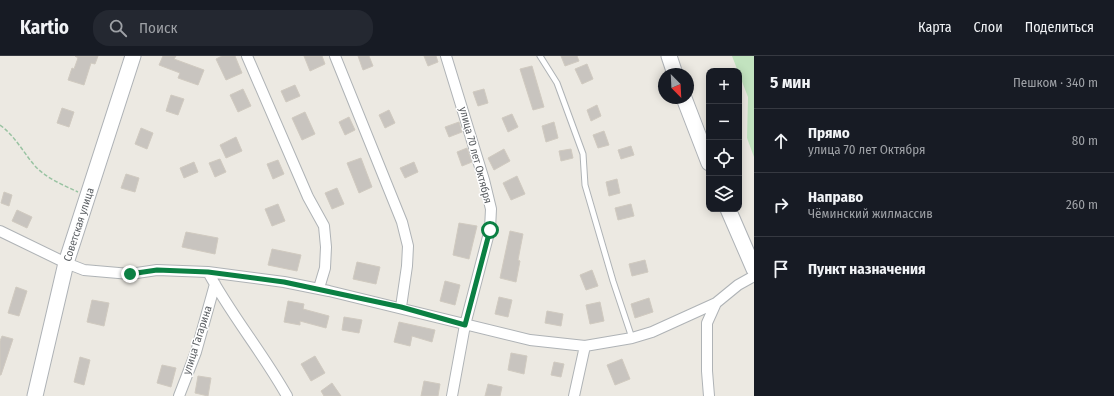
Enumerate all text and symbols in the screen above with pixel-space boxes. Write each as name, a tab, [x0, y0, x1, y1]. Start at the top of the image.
search box	[93, 10, 373, 46]
text: Kartio	[20, 16, 69, 39]
icon: search	[107, 17, 129, 39]
text: Поиск	[139, 19, 177, 37]
text: Карта	[918, 19, 952, 36]
text: Слои	[974, 19, 1003, 36]
text: Поделиться	[1025, 19, 1094, 36]
north arrow	[658, 68, 694, 104]
map controls	[706, 68, 742, 212]
button: +	[706, 68, 742, 104]
text: 5 мин	[770, 72, 810, 93]
text: Пешком · 340 m	[1013, 75, 1098, 90]
button: −	[706, 104, 742, 140]
street label: улица 70 лет Октября	[456, 105, 495, 205]
text: Прямо	[808, 124, 850, 142]
icon: ahead	[770, 130, 792, 152]
text: 80 m	[1072, 133, 1098, 148]
button: locate	[706, 140, 742, 176]
text: улица 70 лет Октября	[808, 142, 925, 157]
button: layers	[706, 176, 742, 212]
street label: Советская улица	[61, 186, 97, 263]
text: Направо	[808, 188, 863, 206]
icon: right	[770, 194, 792, 216]
text: 260 m	[1066, 197, 1098, 212]
text: Чёминский жилмассив	[808, 206, 933, 221]
route start	[481, 221, 499, 239]
icon: arrive	[770, 258, 792, 280]
text: Пункт назначения	[808, 260, 926, 278]
route end	[121, 265, 139, 283]
street label: улица Гагарина	[180, 304, 215, 376]

